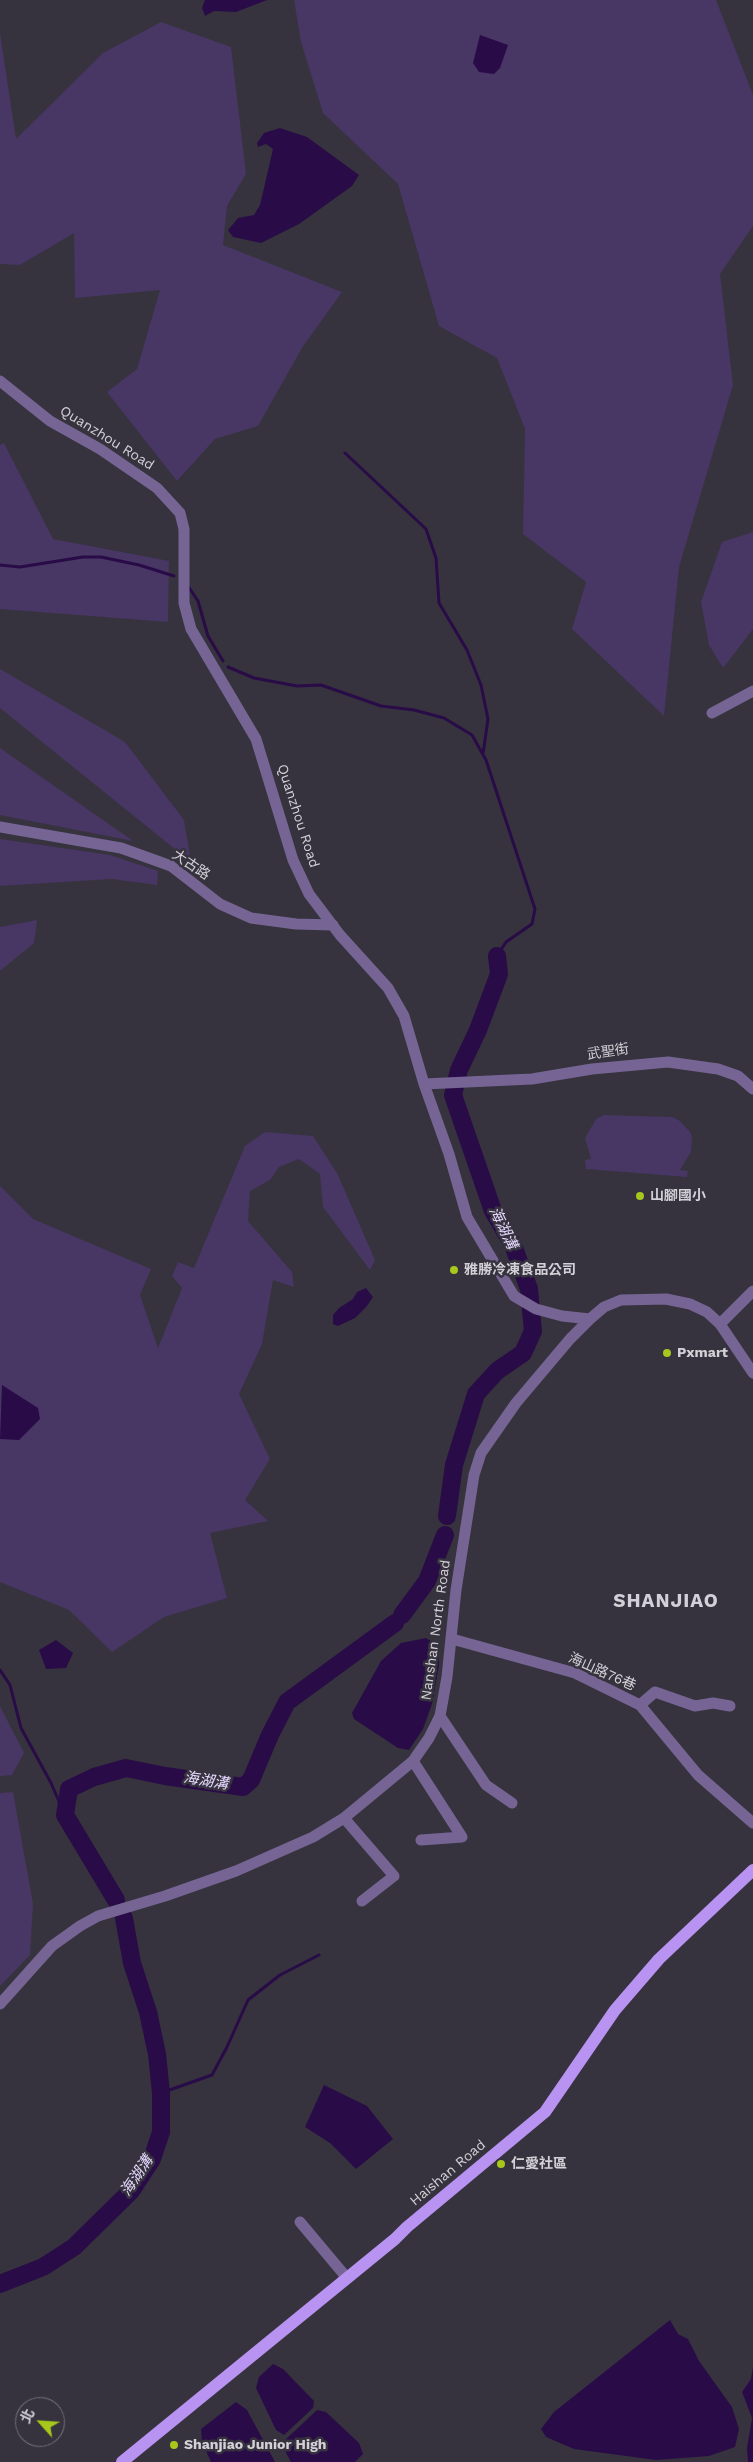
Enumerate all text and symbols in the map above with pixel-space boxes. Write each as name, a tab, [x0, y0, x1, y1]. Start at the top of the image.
street label: Quanzhou Road	[57, 402, 157, 474]
street label: Quanzhou Road	[273, 762, 323, 870]
street label: 大古路	[169, 846, 213, 884]
street label: 武聖街	[586, 1041, 630, 1063]
place label: 山腳國小	[650, 1188, 706, 1204]
marker: 山腳國小	[634, 1190, 646, 1202]
water label: 海湖溝	[485, 1204, 521, 1252]
place label: 雅勝冷凍食品公司	[464, 1262, 576, 1278]
marker: 雅勝冷凍食品公司	[448, 1264, 460, 1276]
place label: Pxmart	[677, 1345, 728, 1361]
marker: Pxmart	[661, 1347, 673, 1359]
street label: Nanshan North Road	[418, 1559, 454, 1701]
district label: SHANJIAO	[612, 1590, 720, 1612]
street label: 海山路76巷	[566, 1650, 638, 1694]
water label: 海湖溝	[182, 1769, 230, 1793]
street label: Haishan Road	[407, 2137, 489, 2209]
water label: 海湖溝	[117, 2152, 157, 2200]
place label: 仁愛社區	[511, 2156, 567, 2172]
marker: 仁愛社區	[495, 2158, 507, 2170]
north arrow	[15, 2397, 65, 2447]
text: 北	[17, 2406, 38, 2426]
place label: Shanjiao Junior High	[184, 2437, 327, 2453]
marker: Shanjiao Junior High	[168, 2439, 180, 2451]

